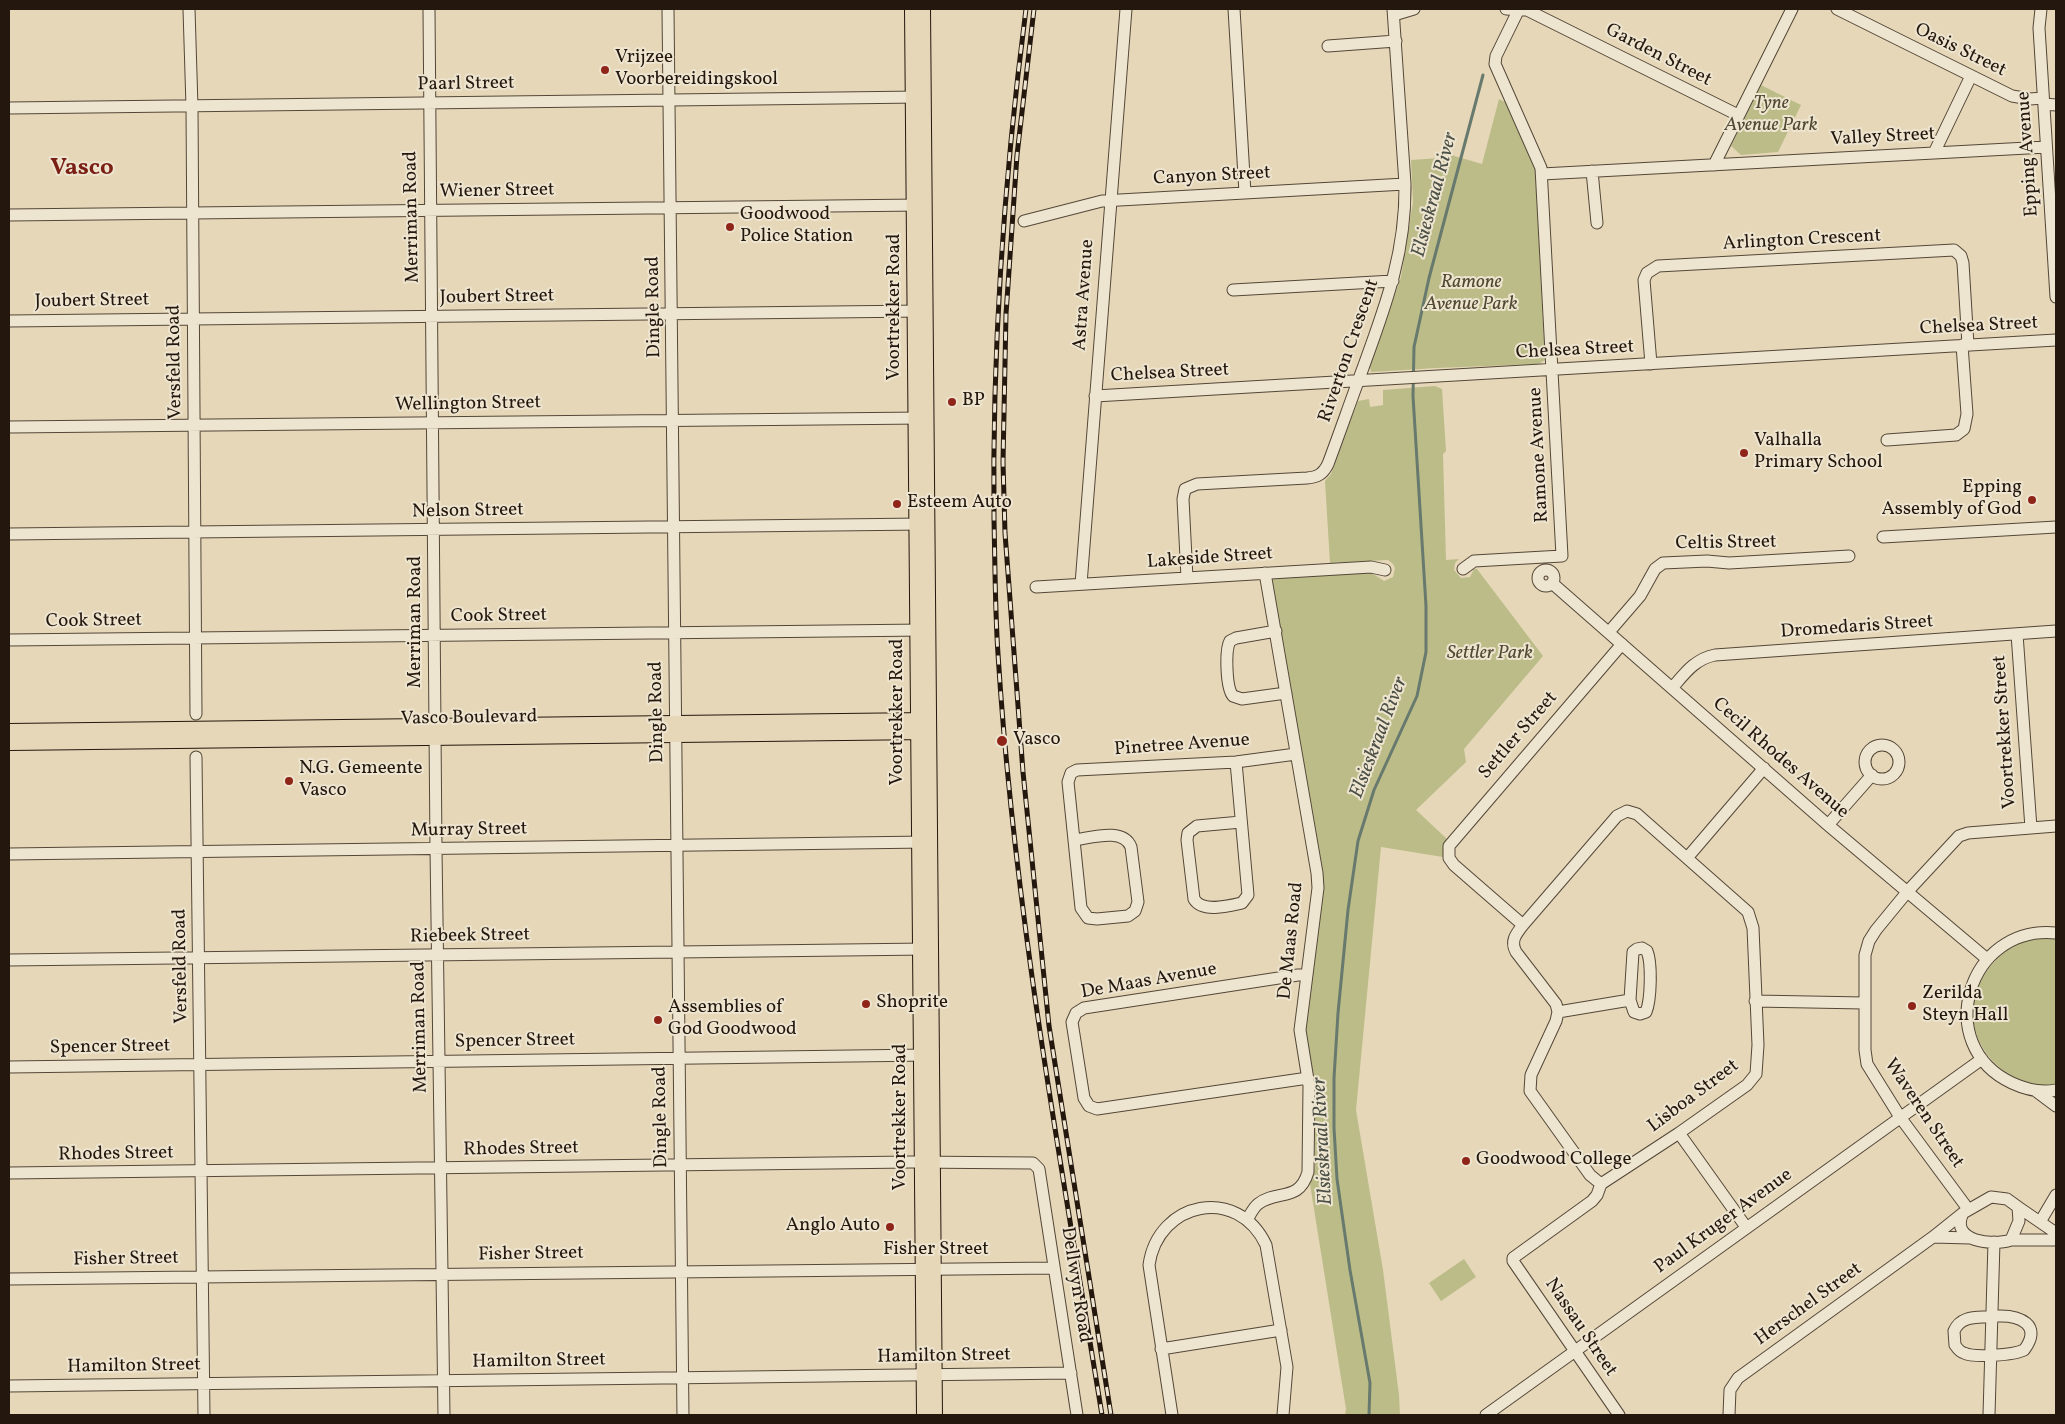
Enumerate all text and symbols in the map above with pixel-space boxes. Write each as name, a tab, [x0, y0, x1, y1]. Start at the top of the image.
street label: Oasis Street	[1911, 19, 2009, 83]
street label: Garden Street	[1601, 20, 1715, 92]
place label: Vrijzee Voorbereidingskool	[615, 48, 778, 92]
marker: Vrijzee Voorbereidingskool	[599, 64, 611, 76]
street label: Paarl Street	[417, 73, 515, 97]
street label: Epping Avenue	[2013, 90, 2045, 218]
park label: Tyne Avenue Park	[1724, 94, 1818, 138]
street label: Valley Street	[1830, 124, 1936, 152]
water label: Elsieskraal River	[1408, 130, 1464, 260]
street label: Merriman Road	[400, 151, 426, 283]
district label: Vasco	[50, 156, 114, 184]
street label: Canyon Street	[1153, 163, 1271, 191]
street label: Wiener Street	[439, 180, 555, 204]
place label: Goodwood Police Station	[740, 205, 853, 249]
marker: Goodwood Police Station	[724, 221, 736, 233]
street label: Arlington Crescent	[1722, 225, 1882, 257]
street label: Voortrekker Road	[885, 233, 907, 381]
street label: Astra Avenue	[1070, 239, 1100, 351]
street label: Dingle Road	[643, 256, 667, 358]
park label: Ramone Avenue Park	[1424, 273, 1518, 317]
street label: Riverton Crescent	[1315, 276, 1385, 426]
street label: Joubert Street	[439, 286, 555, 310]
street label: Joubert Street	[34, 290, 150, 314]
street label: Versfeld Road	[164, 304, 188, 420]
street label: Chelsea Street	[1919, 313, 2039, 341]
street label: Chelsea Street	[1515, 337, 1635, 365]
street label: Chelsea Street	[1110, 360, 1230, 388]
street label: Ramone Avenue	[1525, 387, 1555, 523]
place label: BP	[962, 391, 985, 413]
street label: Wellington Street	[395, 392, 541, 418]
marker: BP	[946, 396, 958, 408]
place label: Valhalla Primary School	[1754, 431, 1883, 475]
marker: Valhalla Primary School	[1738, 447, 1750, 459]
place label: Epping Assembly of God	[1881, 478, 2022, 522]
place label: Esteem Auto	[907, 493, 1012, 515]
marker: Epping Assembly of God	[2026, 494, 2038, 506]
marker: Esteem Auto	[891, 498, 903, 510]
street label: Nelson Street	[412, 500, 524, 524]
street label: Celtis Street	[1675, 532, 1777, 556]
street label: Lakeside Street	[1146, 543, 1274, 575]
street label: Merriman Road	[406, 556, 428, 688]
street label: Cook Street	[451, 605, 547, 629]
street label: Cook Street	[46, 610, 142, 634]
street label: Dromedaris Street	[1780, 611, 1934, 645]
street label: Voortrekker Road	[888, 638, 910, 786]
park label: Settler Park	[1447, 644, 1533, 666]
street label: Voortrekker Street	[1989, 654, 2023, 810]
street label: Dingle Road	[646, 661, 670, 763]
water label: Elsieskraal River	[1346, 674, 1414, 802]
street label: Settler Street	[1475, 687, 1563, 785]
street label: Cecil Rhodes Avenue	[1707, 694, 1853, 824]
street label: Vasco Boulevard	[400, 706, 538, 732]
place label: Vasco	[1013, 730, 1061, 752]
street label: Pinetree Avenue	[1114, 730, 1250, 762]
marker: Vasco	[995, 734, 1009, 748]
place label: N.G. Gemeente Vasco	[299, 759, 423, 803]
marker: N.G. Gemeente Vasco	[283, 775, 295, 787]
street label: Murray Street	[410, 819, 528, 843]
street label: De Maas Road	[1274, 881, 1310, 1001]
street label: Versfeld Road	[170, 908, 194, 1024]
street label: Riebeek Street	[410, 925, 530, 949]
street label: De Maas Avenue	[1079, 959, 1219, 1005]
street label: Merriman Road	[408, 961, 434, 1093]
place label: Zerilda Steyn Hall	[1922, 984, 2008, 1028]
place label: Shoprite	[876, 993, 948, 1015]
place label: Assemblies of God Goodwood	[668, 998, 797, 1042]
marker: Shoprite	[860, 998, 872, 1010]
marker: Zerilda Steyn Hall	[1906, 1000, 1918, 1012]
marker: Assemblies of God Goodwood	[652, 1014, 664, 1026]
street label: Spencer Street	[454, 1030, 576, 1054]
street label: Spencer Street	[49, 1036, 171, 1060]
street label: Voortrekker Road	[891, 1043, 913, 1191]
street label: Lisboa Street	[1644, 1055, 1744, 1139]
street label: Waveren Street	[1878, 1055, 1968, 1173]
street label: Dingle Road	[650, 1066, 674, 1168]
water label: Elsieskraal River	[1309, 1076, 1339, 1206]
street label: Rhodes Street	[463, 1138, 579, 1162]
street label: Rhodes Street	[58, 1143, 174, 1167]
place label: Goodwood College	[1476, 1150, 1631, 1172]
marker: Goodwood College	[1460, 1155, 1472, 1167]
street label: Paul Kruger Avenue	[1651, 1164, 1797, 1280]
place label: Anglo Auto	[786, 1216, 880, 1238]
marker: Anglo Auto	[884, 1221, 896, 1233]
street label: Dellwyn Road	[1055, 1225, 1095, 1345]
street label: Fisher Street	[883, 1240, 989, 1262]
street label: Fisher Street	[478, 1243, 584, 1267]
street label: Fisher Street	[73, 1248, 179, 1272]
street label: Herschel Street	[1751, 1258, 1867, 1352]
street label: Nassau Street	[1539, 1275, 1621, 1381]
street label: Hamilton Street	[877, 1344, 1011, 1370]
street label: Hamilton Street	[472, 1349, 606, 1375]
street label: Hamilton Street	[67, 1354, 201, 1380]

